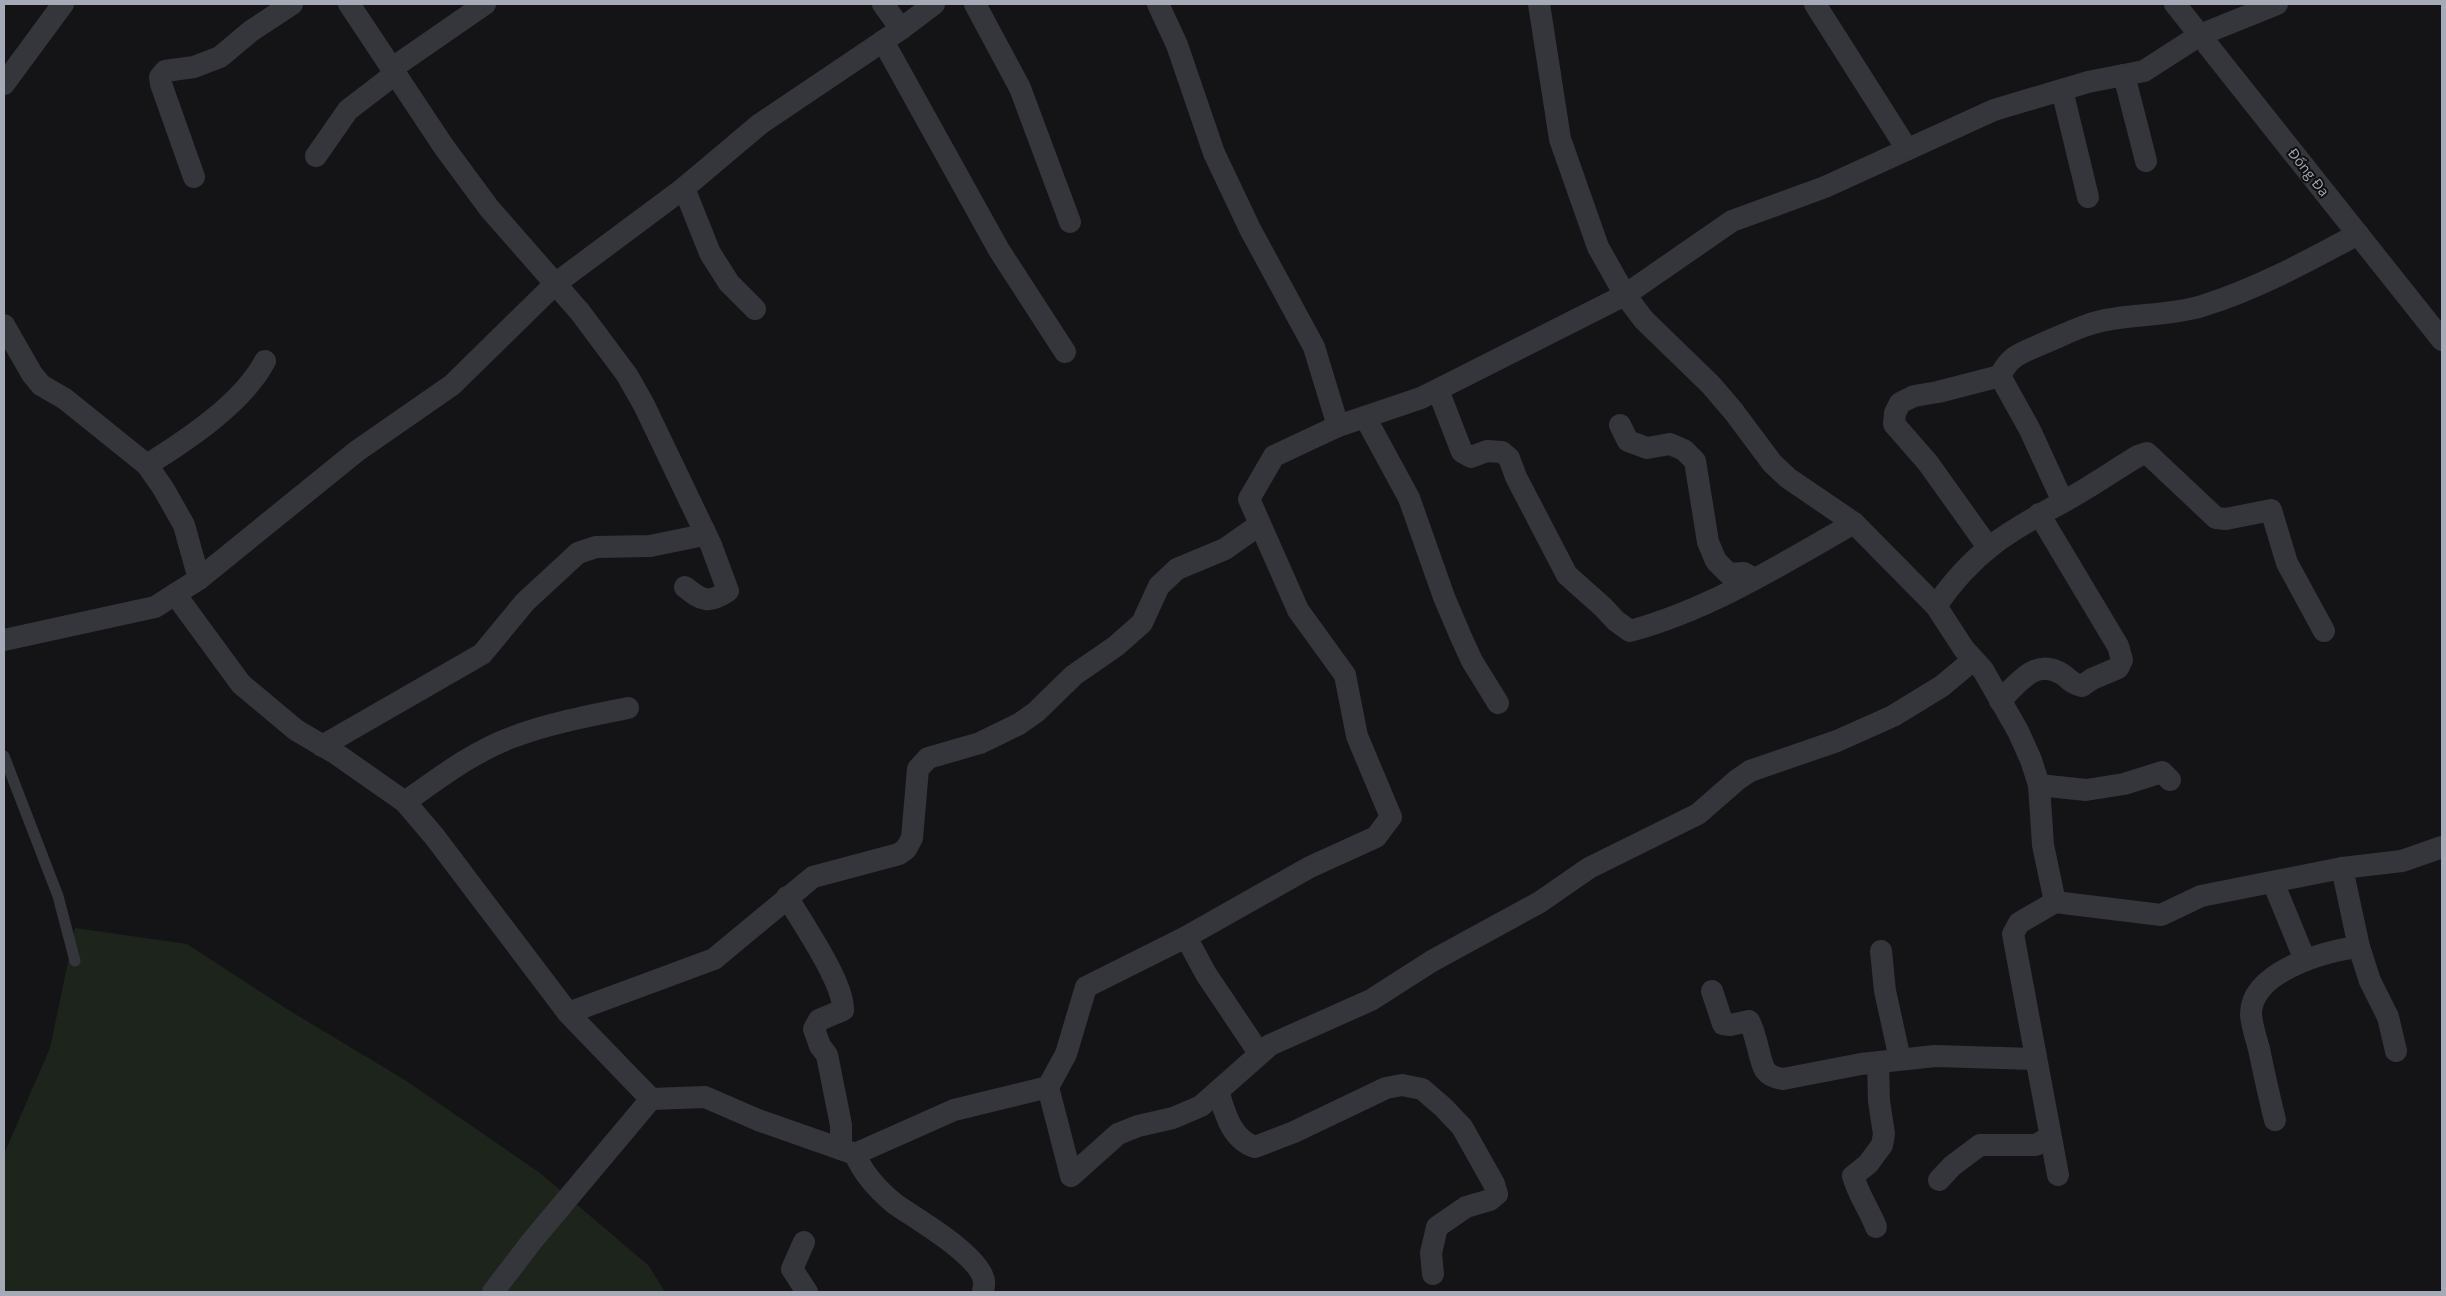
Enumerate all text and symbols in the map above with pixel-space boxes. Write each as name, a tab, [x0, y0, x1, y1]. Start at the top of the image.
street label: Đống Đa	[2284, 144, 2334, 200]

